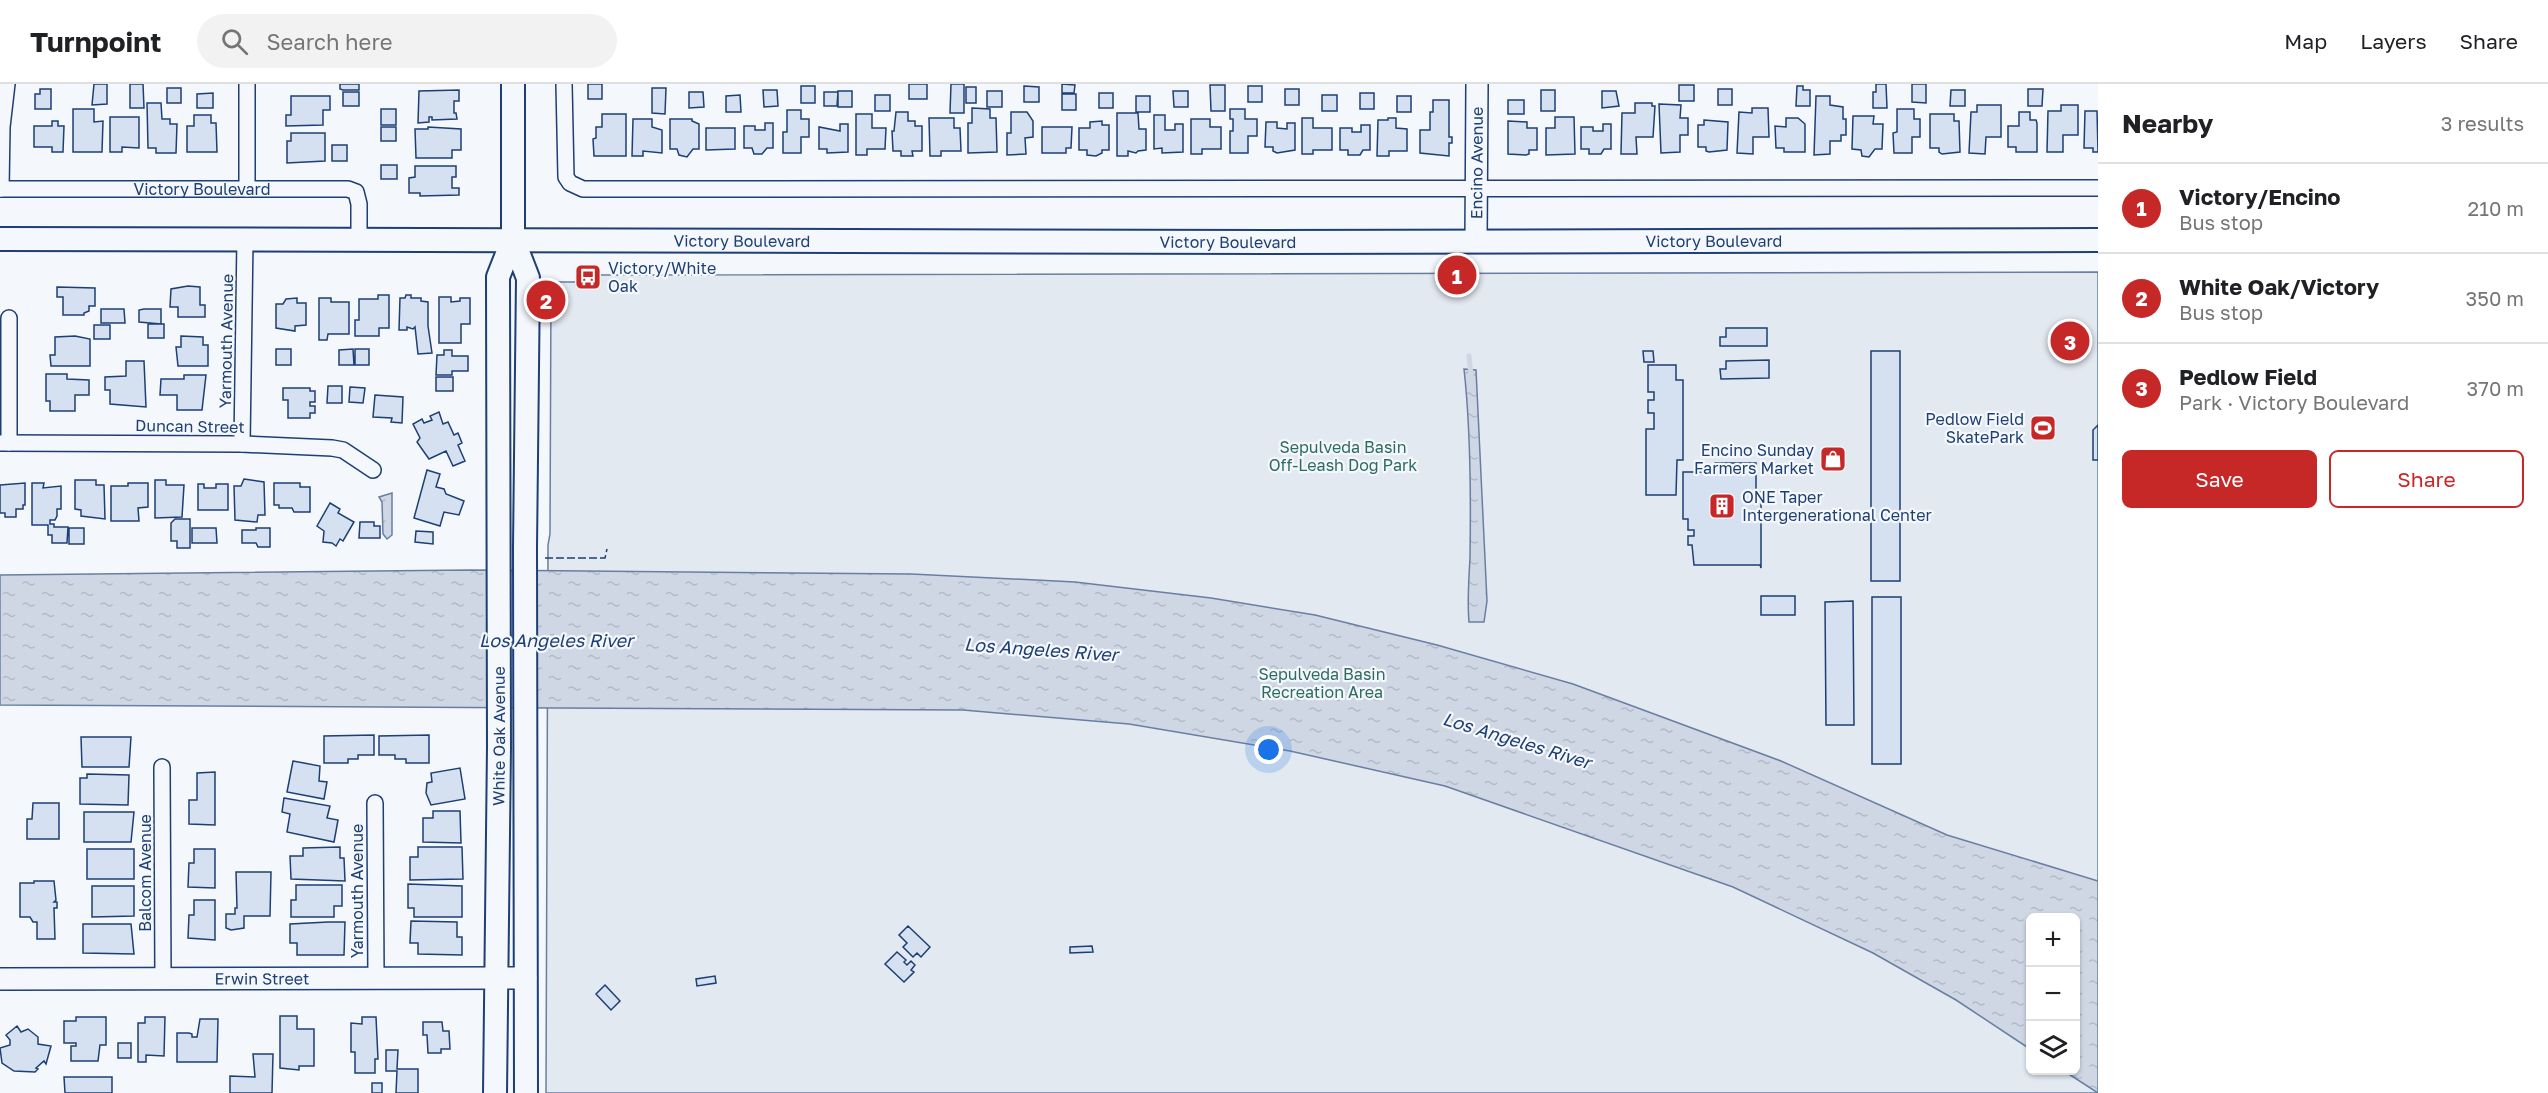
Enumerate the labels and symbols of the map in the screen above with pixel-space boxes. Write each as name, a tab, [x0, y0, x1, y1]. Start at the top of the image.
street label: Encino Avenue	[1466, 107, 1487, 219]
street label: Victory Boulevard	[134, 179, 270, 199]
street label: Victory Boulevard	[674, 231, 810, 251]
street label: Victory Boulevard	[1646, 231, 1782, 251]
street label: Victory Boulevard	[1160, 232, 1296, 252]
pin: 1	[1438, 252, 1476, 297]
place label: Victory/White Oak	[608, 258, 716, 296]
bus stop icon: Victory/White Oak	[573, 262, 603, 292]
street label: Yarmouth Avenue	[215, 274, 237, 408]
pin: 2	[526, 278, 566, 322]
pin: 3	[2050, 318, 2090, 364]
place label: Pedlow Field SkatePark	[1925, 409, 2024, 447]
sports icon: Pedlow Field SkatePark	[2028, 413, 2058, 443]
street label: Duncan Street	[135, 415, 245, 437]
park label: Sepulveda Basin Off-Leash Dog Park	[1269, 437, 1417, 475]
place label: Encino Sunday Farmers Market	[1694, 440, 1814, 478]
shop icon: Encino Sunday Farmers Market	[1818, 444, 1848, 474]
place label: ONE Taper Intergenerational Center	[1742, 487, 1932, 525]
building icon: ONE Taper Intergenerational Center	[1707, 491, 1737, 521]
water label: Los Angeles River	[479, 629, 636, 651]
water label: Los Angeles River	[963, 633, 1121, 666]
park label: Sepulveda Basin Recreation Area	[1258, 664, 1386, 702]
street label: White Oak Avenue	[488, 666, 509, 806]
water label: Los Angeles River	[1440, 707, 1597, 774]
your location	[1254, 735, 1283, 764]
street label: Balcom Avenue	[135, 814, 155, 932]
street label: Yarmouth Avenue	[347, 824, 367, 958]
street label: Erwin Street	[215, 968, 309, 989]

